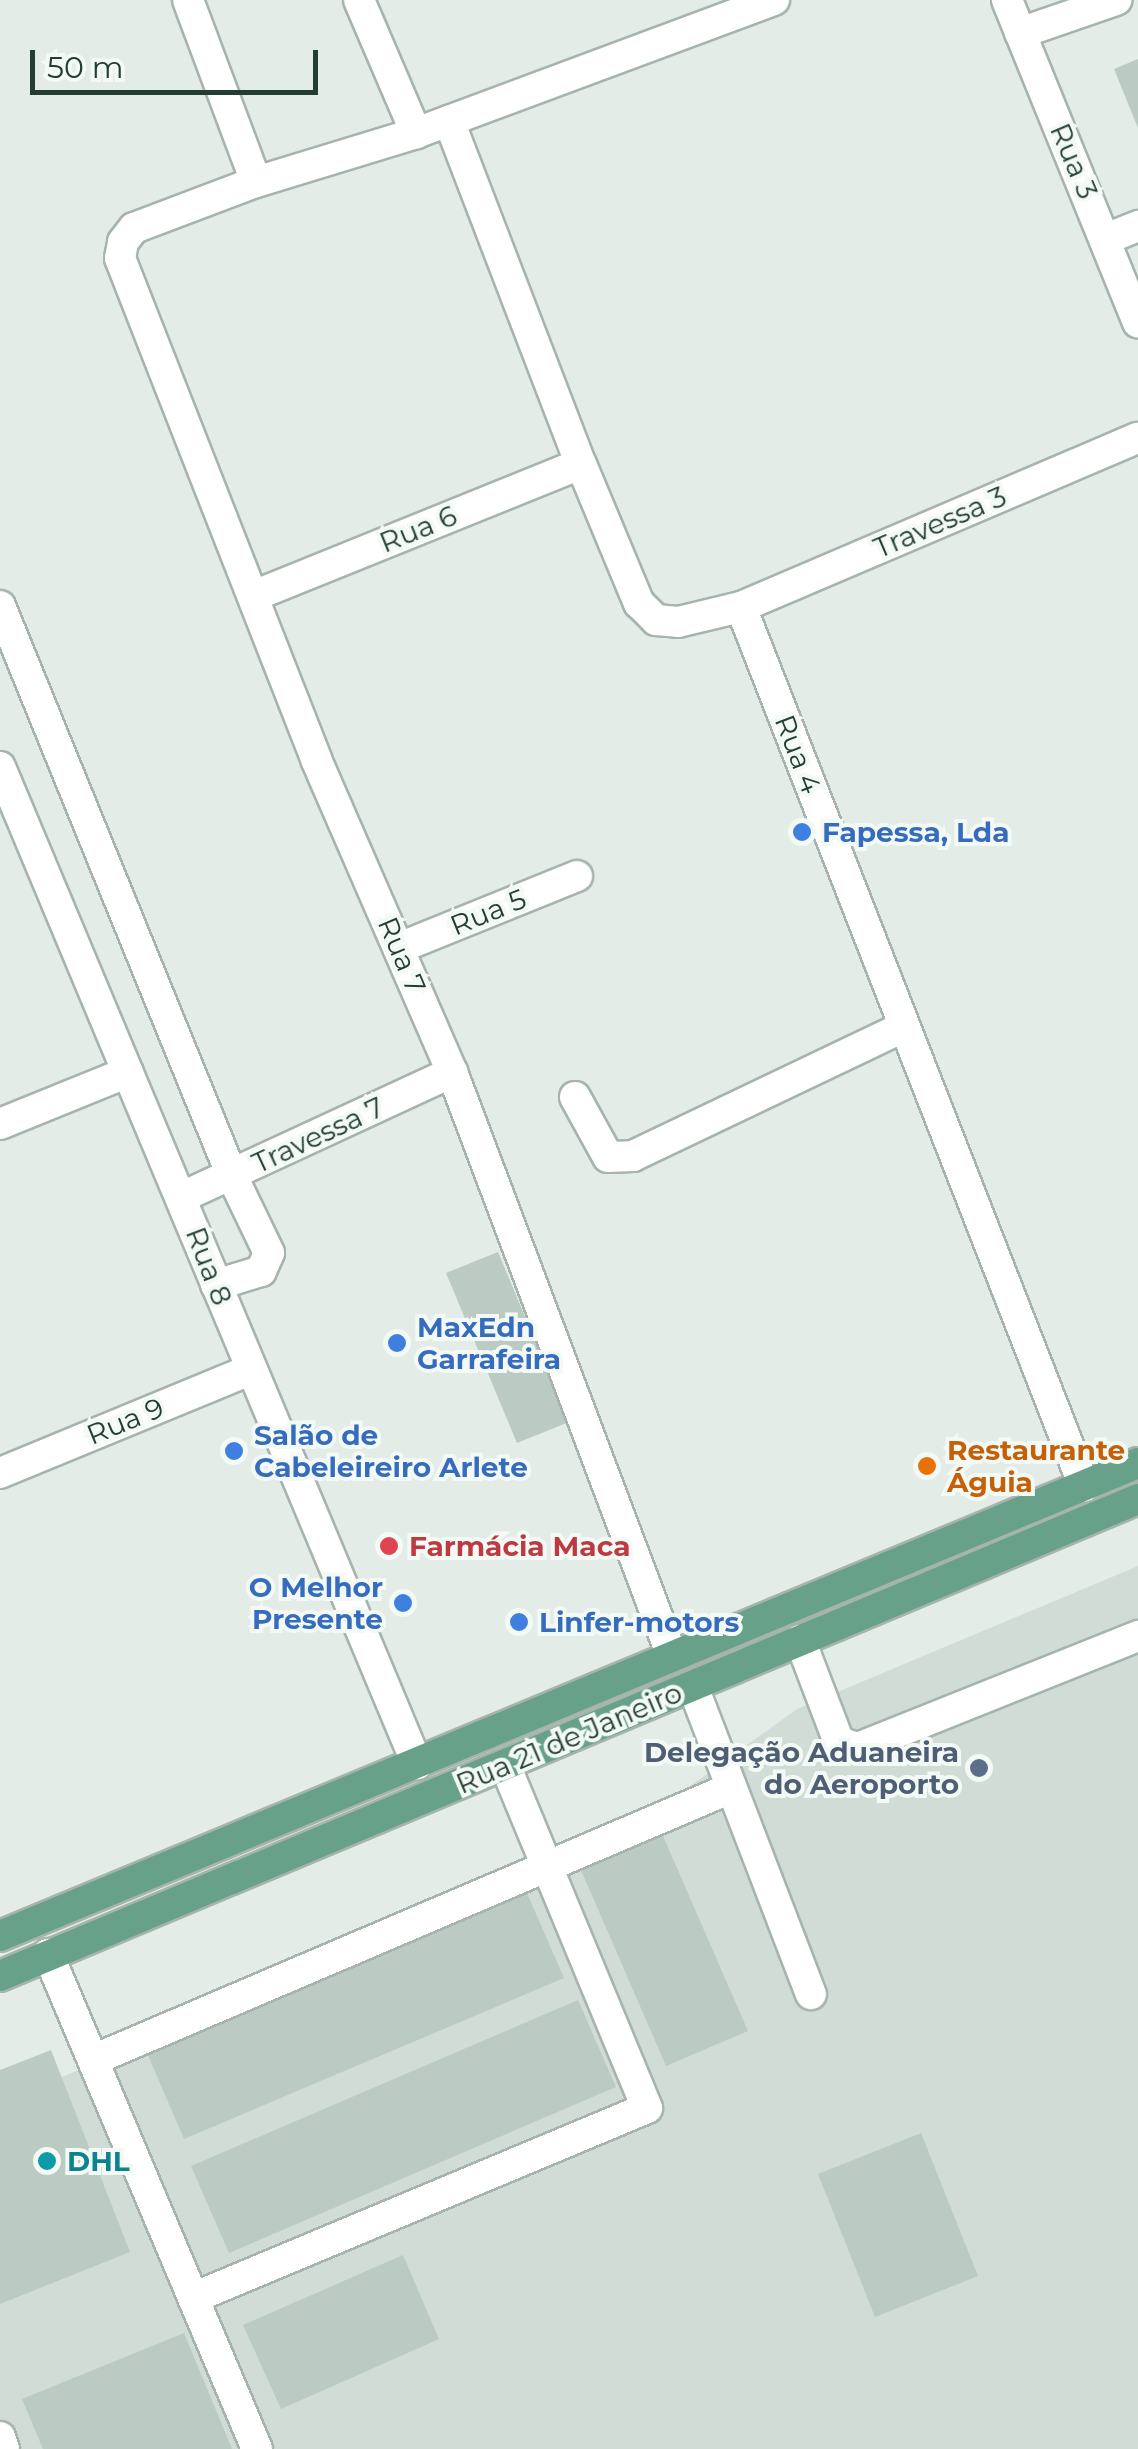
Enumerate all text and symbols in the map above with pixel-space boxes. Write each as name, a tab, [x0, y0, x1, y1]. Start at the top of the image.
scale bar	[35, 30, 322, 92]
text: 50 m	[47, 49, 124, 86]
street label: Rua 3	[1043, 118, 1105, 204]
street label: Travessa 3	[869, 479, 1011, 565]
street label: Rua 6	[375, 498, 461, 560]
street label: Rua 4	[768, 710, 828, 798]
place label: Fapessa, Lda	[822, 815, 1009, 849]
marker: Fapessa, Lda	[791, 821, 813, 843]
street label: Rua 5	[445, 882, 531, 942]
street label: Rua 7	[371, 912, 433, 998]
street label: Travessa 7	[247, 1090, 389, 1180]
street label: Rua 8	[179, 1222, 239, 1310]
place label: MaxEdn Garrafeira	[417, 1310, 561, 1376]
marker: MaxEdn Garrafeira	[386, 1332, 408, 1354]
street label: Rua 9	[82, 1390, 168, 1452]
place label: Salão de Cabeleireiro Arlete	[254, 1418, 528, 1484]
place label: Restaurante Águia	[947, 1433, 1125, 1499]
marker: Salão de Cabeleireiro Arlete	[223, 1440, 245, 1462]
marker: Restaurante Águia	[916, 1455, 938, 1477]
place label: Farmácia Maca	[409, 1529, 631, 1563]
marker: Farmácia Maca	[378, 1535, 400, 1557]
place label: O Melhor Presente	[249, 1570, 383, 1636]
marker: O Melhor Presente	[392, 1592, 414, 1614]
place label: Linfer-motors	[539, 1605, 739, 1639]
marker: Linfer-motors	[508, 1611, 530, 1633]
street label: Rua 21 de Janeiro	[451, 1675, 687, 1801]
place label: Delegação Aduaneira do Aeroporto	[644, 1735, 959, 1801]
marker: Delegação Aduaneira do Aeroporto	[968, 1757, 990, 1779]
place label: DHL	[67, 2144, 130, 2178]
marker: DHL	[36, 2150, 58, 2172]

